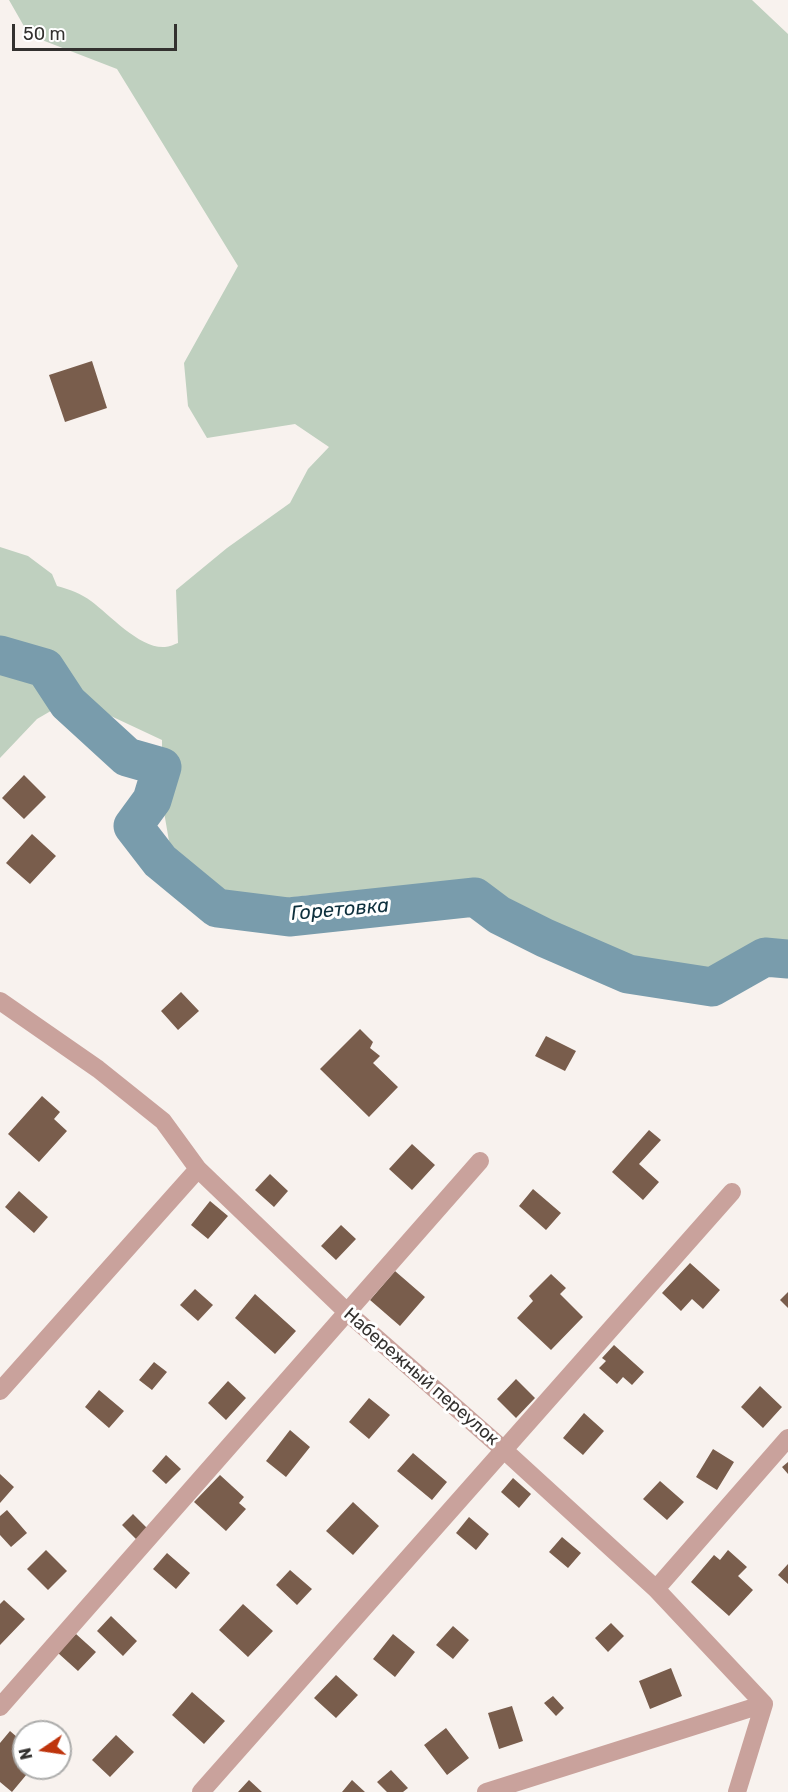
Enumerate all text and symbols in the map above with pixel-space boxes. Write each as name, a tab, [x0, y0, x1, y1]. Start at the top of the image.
scale bar	[15, 12, 180, 50]
text: 50 m	[23, 23, 66, 45]
water label: Горетовка	[290, 894, 390, 926]
street label: Набережный переулок	[339, 1304, 503, 1450]
north arrow	[12, 1720, 72, 1780]
text: N	[15, 1746, 36, 1761]

